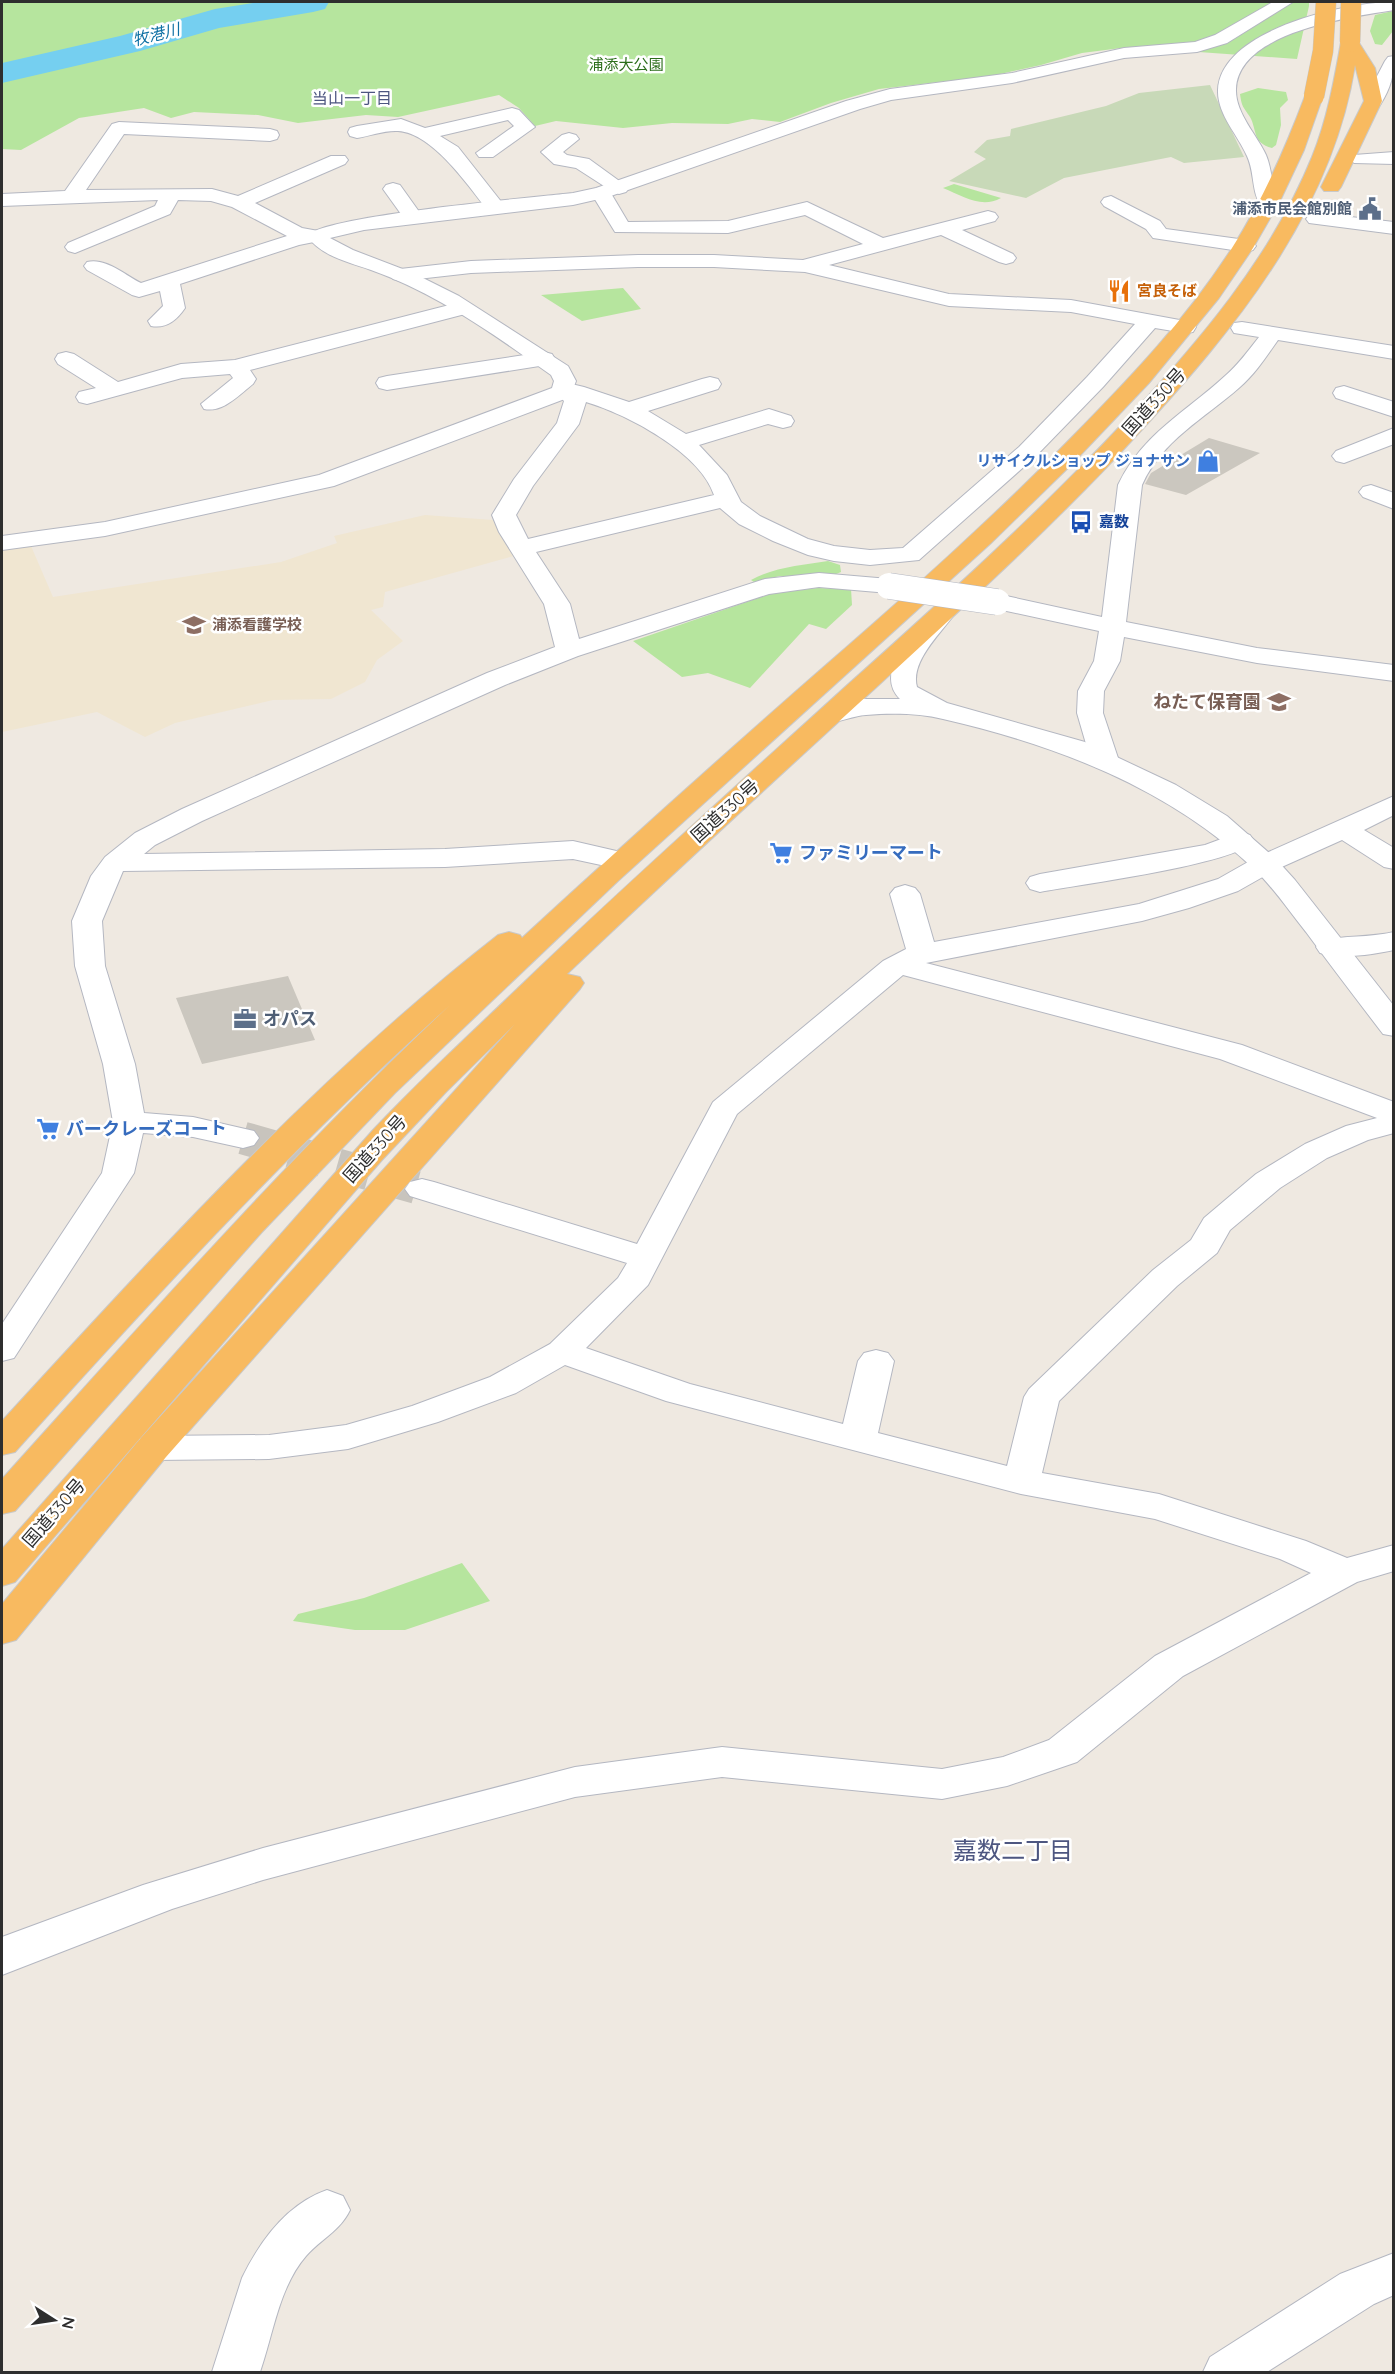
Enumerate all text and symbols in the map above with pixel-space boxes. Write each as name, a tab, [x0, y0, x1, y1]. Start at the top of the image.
water label: 牧港川	[130, 18, 184, 50]
park label: 浦添大公園	[588, 55, 664, 74]
district label: 当山一丁目	[312, 88, 392, 108]
public building icon: 浦添市民会館別館	[1357, 196, 1383, 222]
place label: 浦添市民会館別館	[1232, 199, 1352, 218]
restaurant icon: 宮良そば	[1106, 278, 1132, 304]
place label: 宮良そば	[1137, 281, 1197, 300]
street label: 国道330号	[1117, 363, 1190, 440]
shop icon: リサイクルショップ ジョナサン	[1195, 448, 1221, 474]
place label: リサイクルショップ ジョナサン	[977, 451, 1190, 470]
bus stop icon: 嘉数	[1068, 509, 1094, 535]
place label: 嘉数	[1099, 512, 1129, 531]
school or university icon: 浦添看護学校	[181, 612, 207, 638]
place label: 浦添看護学校	[212, 615, 302, 634]
school or university icon: ねたて保育園	[1266, 689, 1292, 715]
place label: ねたて保育園	[1153, 690, 1261, 713]
street label: 国道330号	[686, 774, 763, 847]
supermarket icon: ファミリーマート	[768, 840, 794, 866]
place label: ファミリーマート	[799, 841, 943, 864]
office icon: オパス	[232, 1006, 258, 1032]
place label: オパス	[263, 1007, 317, 1030]
street label: 国道330号	[338, 1110, 411, 1187]
supermarket icon: バークレーズコート	[35, 1116, 61, 1142]
place label: バークレーズコート	[66, 1117, 227, 1140]
street label: 国道330号	[18, 1474, 90, 1552]
district label: 嘉数二丁目	[953, 1835, 1073, 1865]
north arrow	[24, 2290, 84, 2350]
text: N	[58, 2315, 80, 2331]

